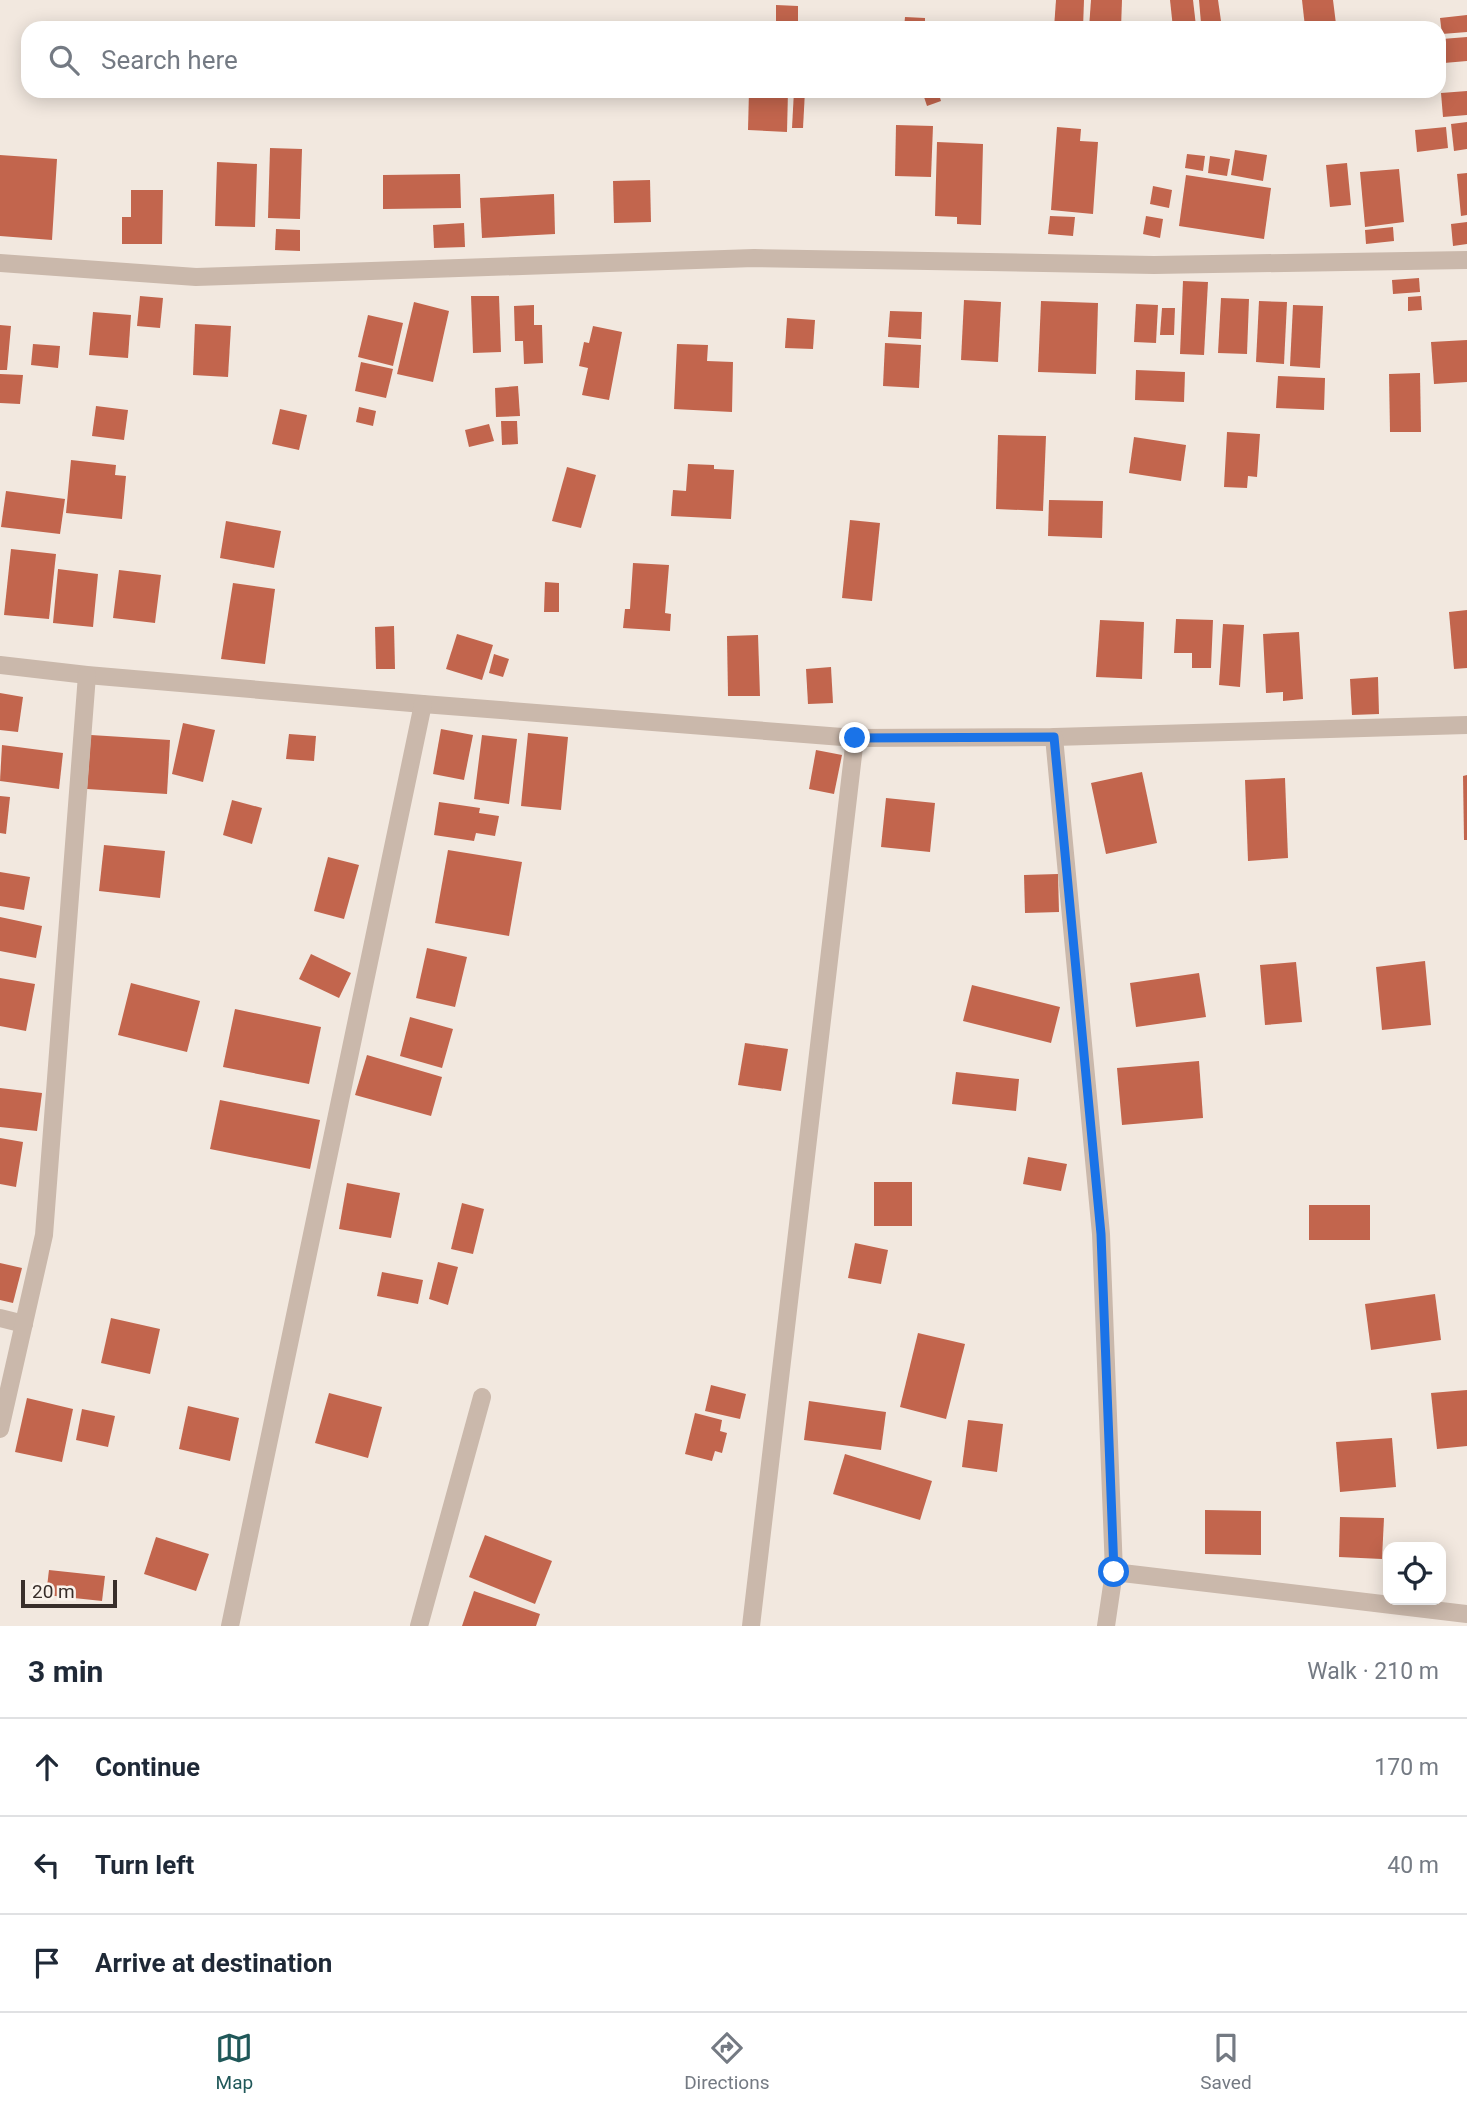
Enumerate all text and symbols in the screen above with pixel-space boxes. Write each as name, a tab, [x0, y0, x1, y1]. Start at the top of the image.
search box	[21, 21, 1446, 98]
icon: search	[45, 41, 83, 79]
text: Search here	[101, 45, 238, 75]
route end	[839, 722, 870, 753]
map controls	[1383, 1542, 1446, 1605]
button: locate	[1383, 1542, 1446, 1605]
route start	[1098, 1556, 1129, 1587]
scale bar	[21, 1577, 117, 1609]
text: 20 m	[32, 1580, 75, 1603]
text: 3 min	[28, 1654, 103, 1689]
text: Walk · 210 m	[1307, 1658, 1439, 1685]
icon: ahead	[28, 1748, 66, 1786]
text: Continue	[95, 1752, 200, 1782]
text: 170 m	[1374, 1754, 1439, 1781]
icon: left	[28, 1846, 66, 1884]
text: Turn left	[95, 1850, 194, 1880]
text: 40 m	[1387, 1852, 1439, 1879]
icon: arrive	[28, 1944, 66, 1982]
text: Arrive at destination	[95, 1948, 332, 1978]
tab: Map	[215, 2029, 253, 2094]
tab: Directions	[684, 2029, 769, 2094]
tab: Saved	[1200, 2029, 1252, 2094]

